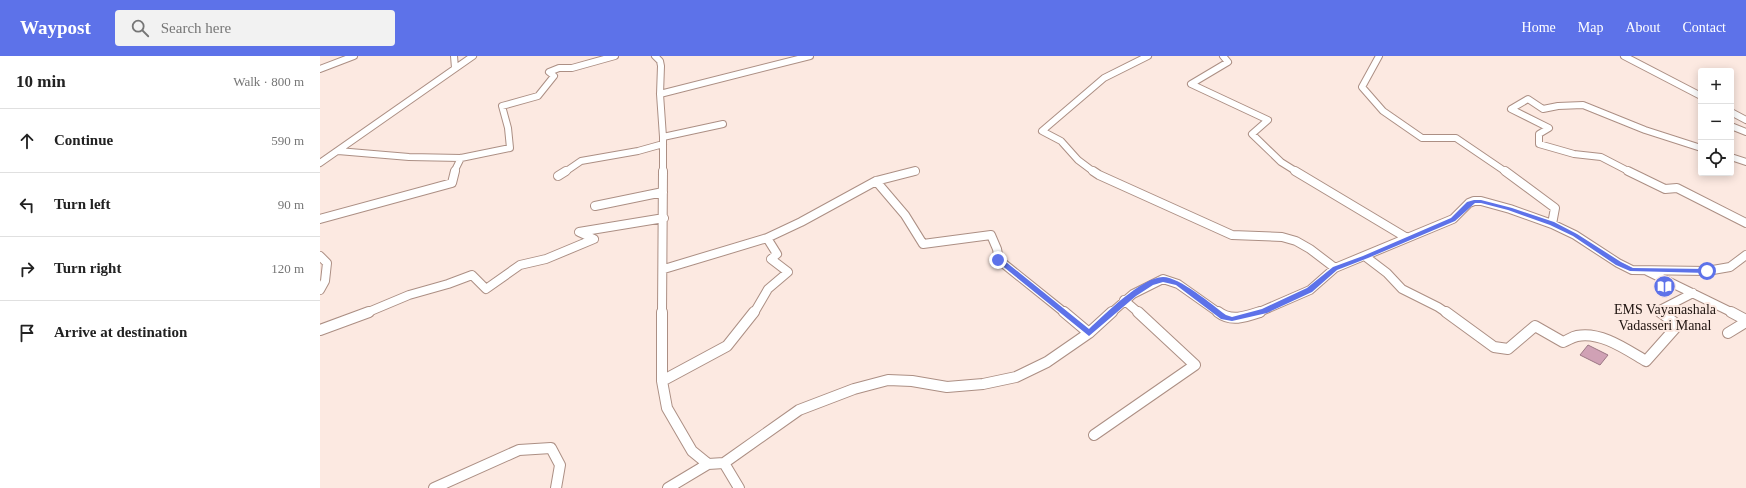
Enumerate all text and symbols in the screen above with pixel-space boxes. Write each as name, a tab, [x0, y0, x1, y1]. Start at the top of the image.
search box	[115, 10, 395, 46]
text: Waypost	[20, 17, 91, 38]
icon: search	[129, 17, 151, 39]
text: Search here	[161, 20, 231, 36]
text: Home	[1522, 20, 1556, 35]
text: Map	[1578, 20, 1603, 35]
text: About	[1625, 20, 1660, 35]
text: Contact	[1682, 20, 1726, 35]
map controls	[1698, 68, 1734, 176]
button: +	[1698, 68, 1734, 104]
text: 10 min	[16, 72, 66, 91]
text: Walk · 800 m	[233, 74, 304, 89]
button: −	[1698, 104, 1734, 140]
icon: ahead	[16, 130, 38, 152]
text: Continue	[54, 132, 113, 148]
text: 590 m	[271, 133, 304, 148]
button: locate	[1698, 140, 1734, 176]
icon: left	[16, 194, 38, 216]
text: Turn left	[54, 196, 111, 212]
text: 90 m	[278, 197, 304, 212]
route end	[989, 251, 1007, 269]
icon: right	[16, 258, 38, 280]
text: Turn right	[54, 260, 121, 276]
text: 120 m	[271, 261, 304, 276]
route start	[1698, 262, 1716, 280]
library icon: EMS Vayanashala Vadasseri Manal	[1652, 274, 1678, 300]
place label: EMS Vayanashala Vadasseri Manal	[1614, 302, 1717, 333]
icon: arrive	[16, 322, 38, 344]
text: Arrive at destination	[54, 324, 187, 340]

